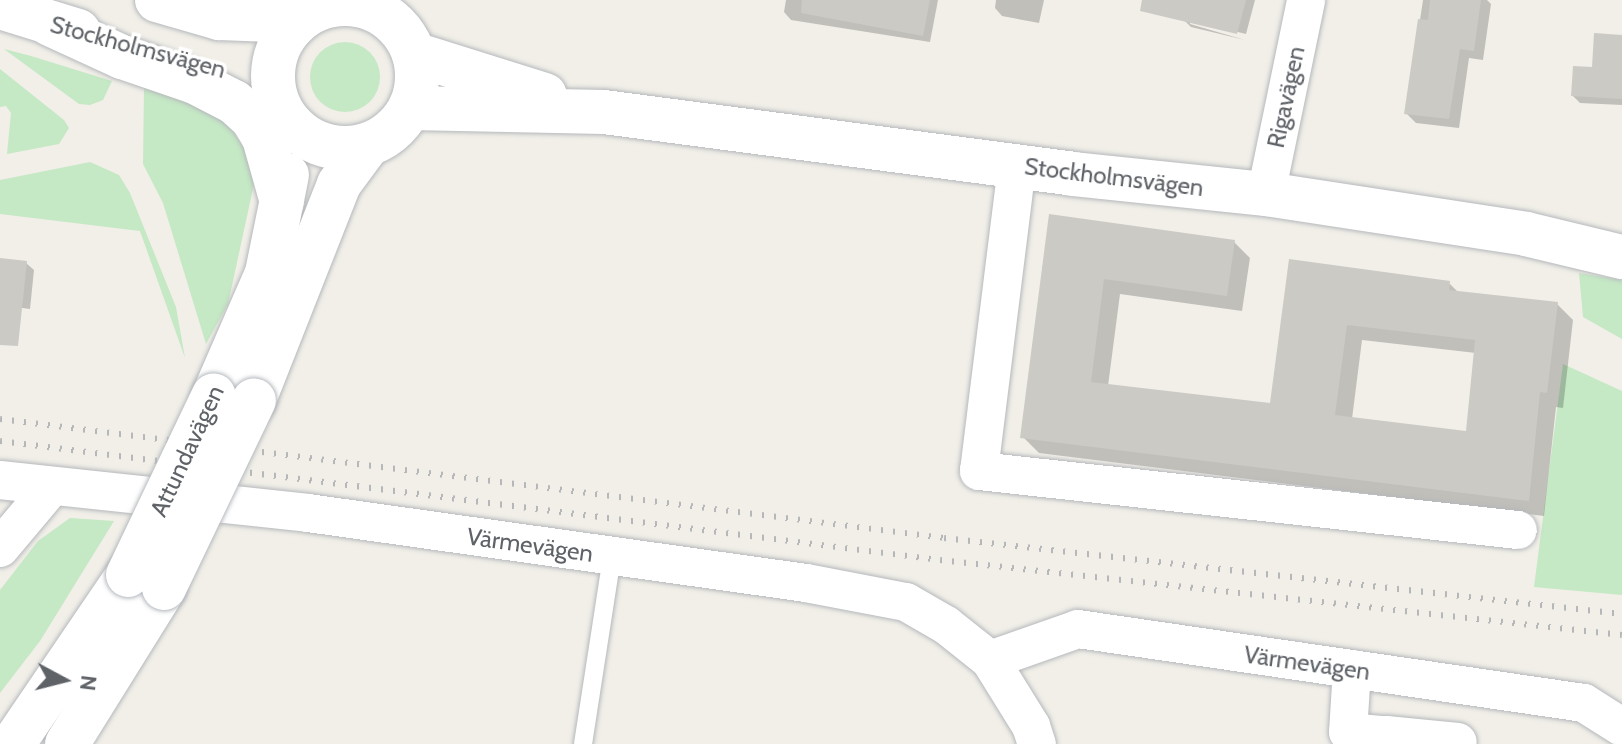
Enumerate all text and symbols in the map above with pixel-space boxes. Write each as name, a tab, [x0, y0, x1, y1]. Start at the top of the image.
street label: Stockholmsvägen	[47, 10, 229, 84]
street label: Rigavägen	[1261, 43, 1311, 151]
street label: Stockholmsvägen	[1023, 152, 1205, 202]
street label: Attundavägen	[144, 381, 230, 521]
street label: Värmevägen	[465, 522, 595, 568]
north arrow	[24, 640, 104, 720]
street label: Värmevägen	[1242, 640, 1372, 686]
text: N	[74, 674, 103, 692]

